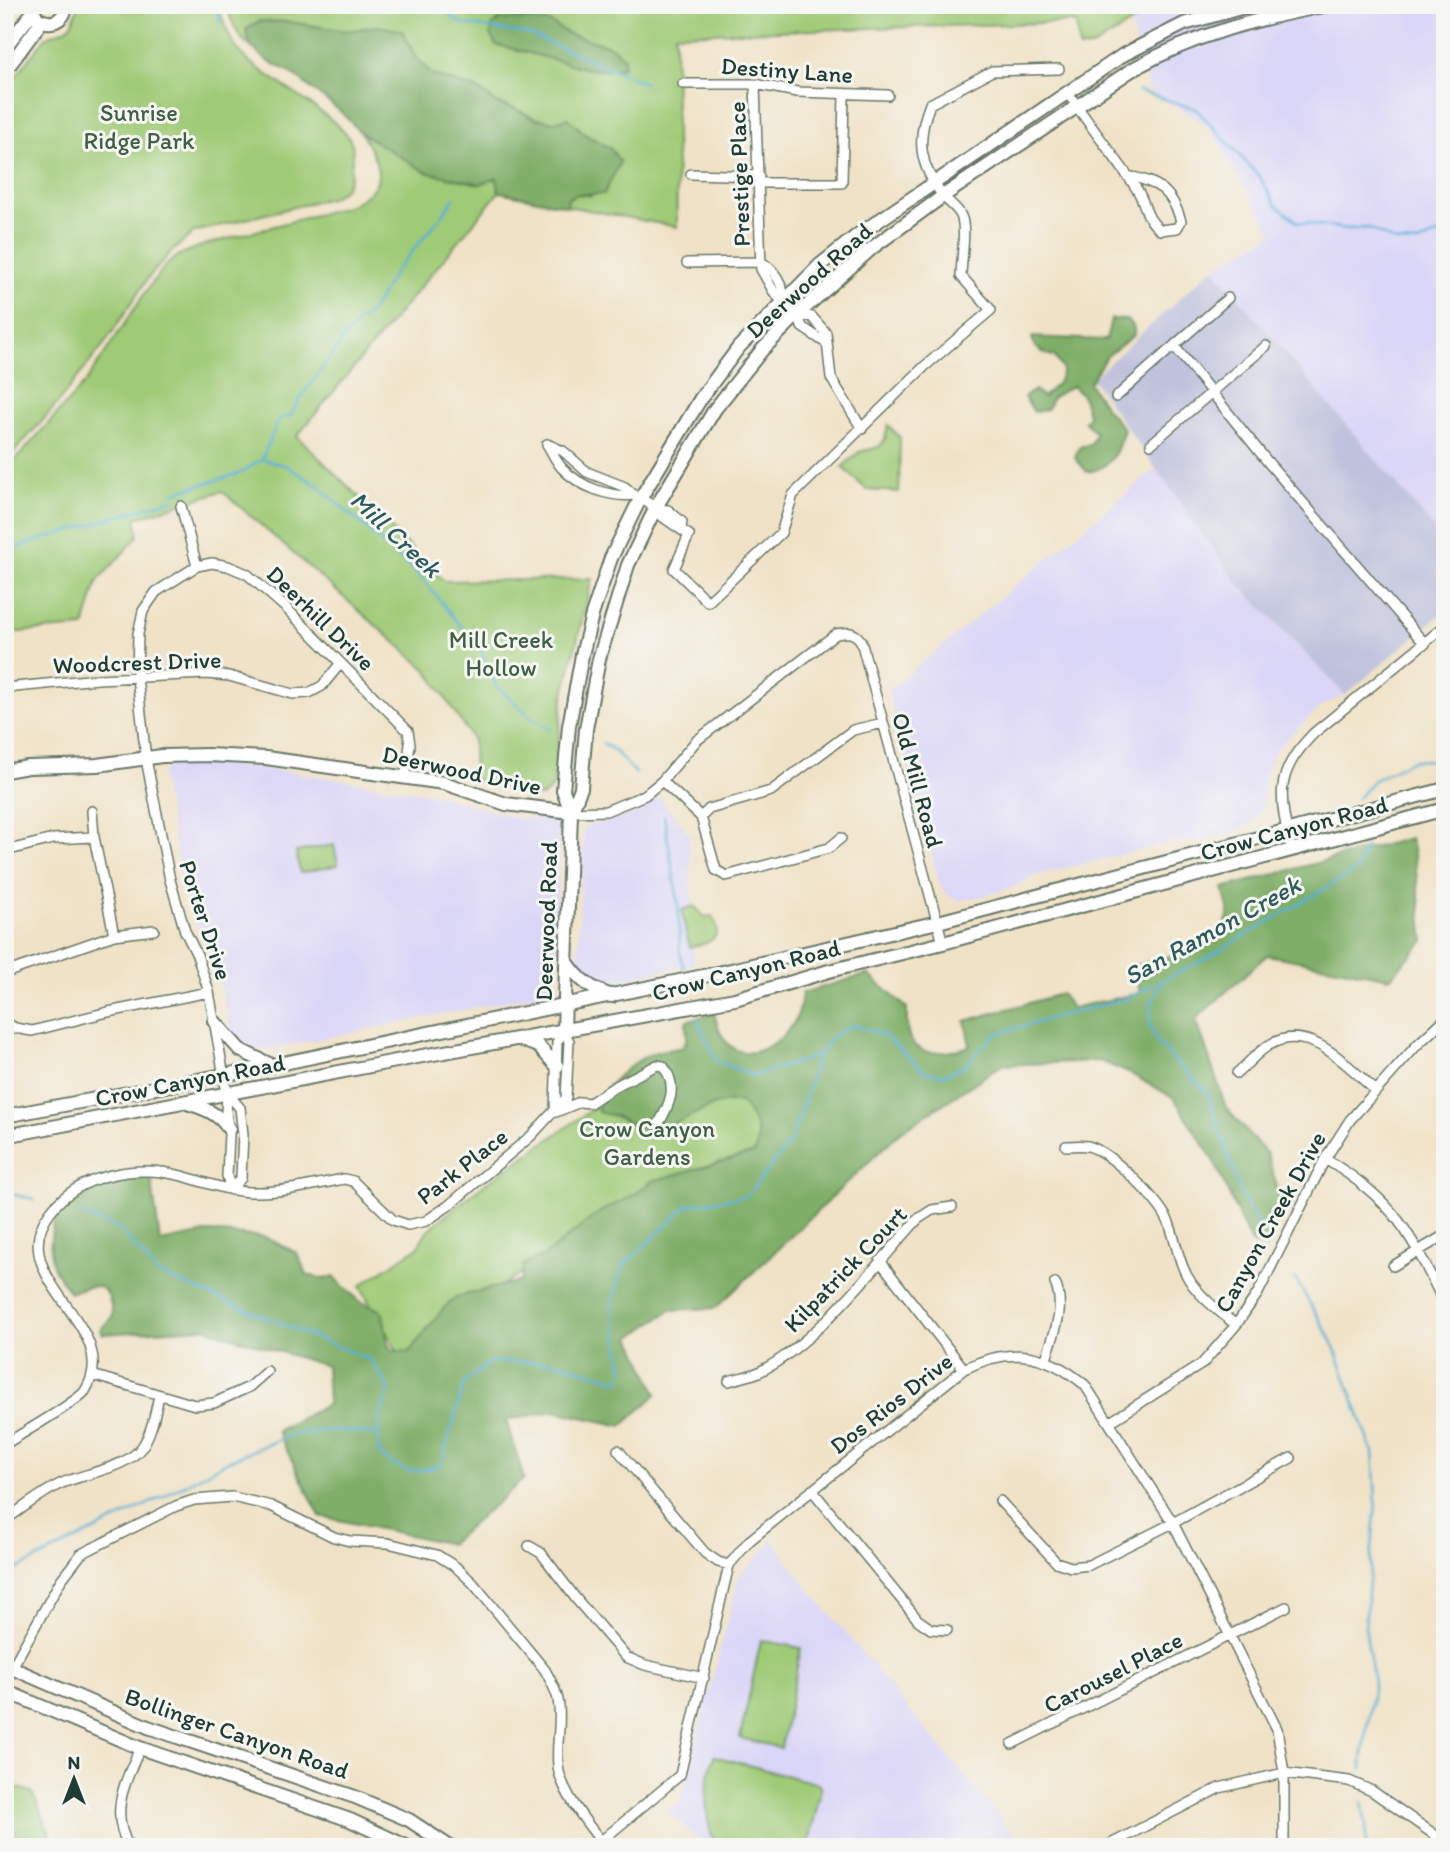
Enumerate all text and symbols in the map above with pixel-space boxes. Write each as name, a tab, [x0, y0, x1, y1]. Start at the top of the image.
street label: Destiny Lane	[720, 51, 854, 89]
park label: Sunrise Ridge Park	[84, 98, 195, 155]
street label: Prestige Place	[722, 101, 756, 247]
street label: Deerwood Road	[740, 216, 878, 344]
water label: Mill Creek	[344, 484, 449, 585]
street label: Deerhill Drive	[261, 559, 381, 677]
park label: Mill Creek Hollow	[449, 625, 554, 682]
street label: Woodcrest Drive	[52, 645, 222, 679]
street label: Old Mill Road	[886, 709, 950, 851]
street label: Deerwood Drive	[380, 739, 544, 801]
street label: Crow Canyon Road	[1197, 789, 1391, 867]
street label: Deerwood Road	[529, 841, 563, 1001]
street label: Porter Drive	[173, 856, 239, 984]
water label: San Ramon Creek	[1118, 867, 1308, 992]
street label: Crow Canyon Road	[649, 933, 843, 1007]
street label: Crow Canyon Road	[93, 1047, 287, 1113]
park label: Crow Canyon Gardens	[579, 1114, 715, 1171]
street label: Park Place	[411, 1121, 513, 1211]
street label: Canyon Creek Drive	[1208, 1126, 1332, 1318]
street label: Kilpatrick Court	[777, 1200, 913, 1338]
street label: Dos Rios Drive	[824, 1346, 958, 1460]
street label: Carousel Place	[1039, 1625, 1187, 1719]
street label: Bollinger Canyon Road	[121, 1681, 353, 1785]
north arrow	[38, 1744, 108, 1814]
text: N	[68, 1751, 80, 1774]

